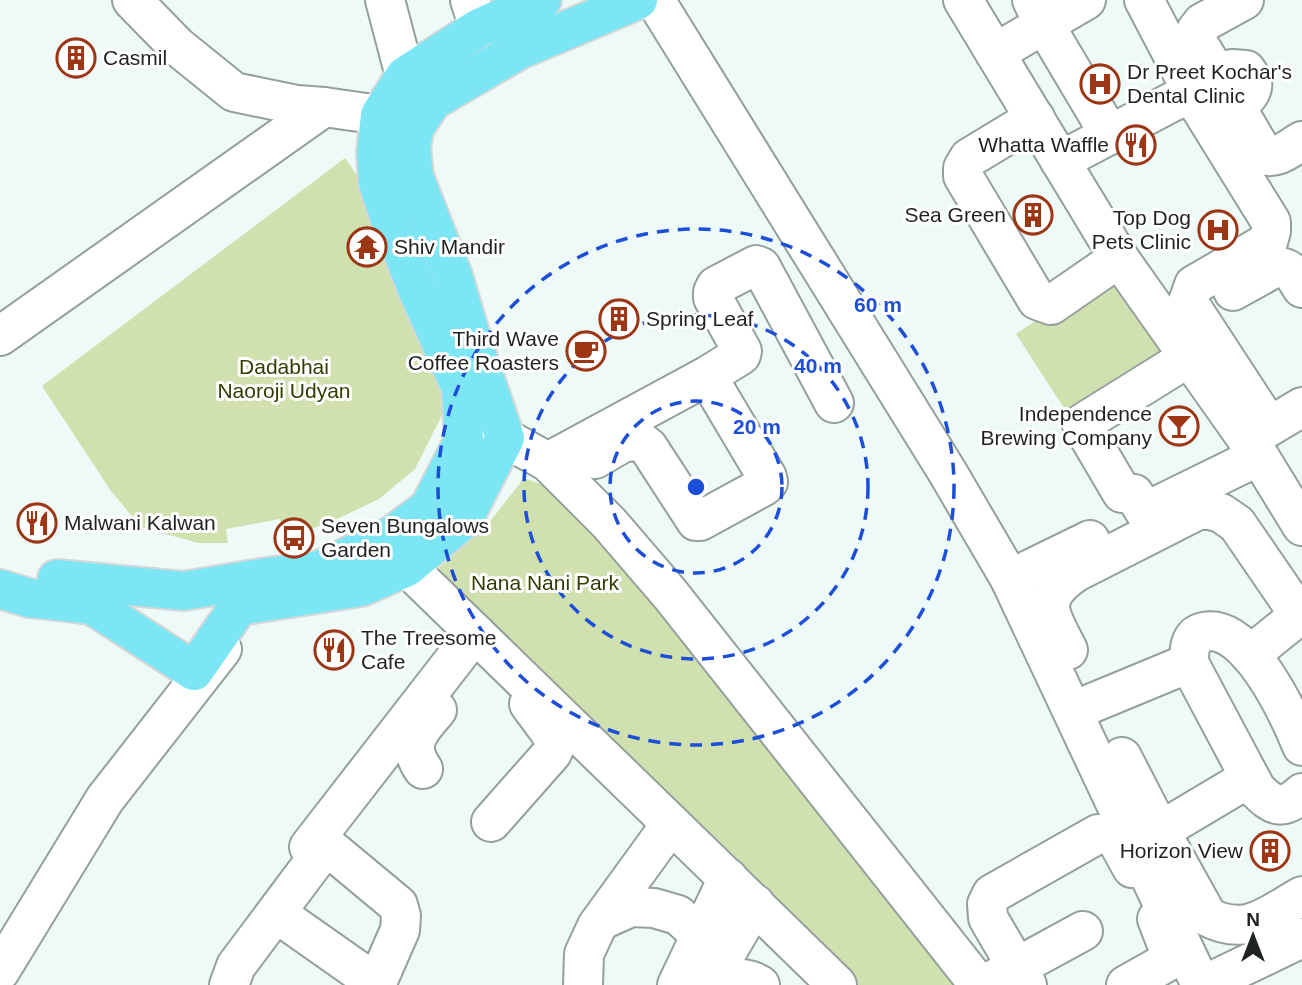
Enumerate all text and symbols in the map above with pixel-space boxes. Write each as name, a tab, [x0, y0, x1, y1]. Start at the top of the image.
building icon: Casmil	[55, 37, 97, 79]
place label: Casmil	[103, 46, 167, 69]
place label: Dr Preet Kochar's Dental Clinic	[1127, 60, 1292, 107]
hospital icon: Dr Preet Kochar's Dental Clinic	[1079, 63, 1121, 105]
restaurant icon: Whatta Waffle	[1115, 124, 1157, 166]
place label: Whatta Waffle	[978, 133, 1109, 156]
building icon: Sea Green	[1012, 194, 1054, 236]
place label: Sea Green	[904, 203, 1006, 226]
place label: Top Dog Pets Clinic	[1092, 206, 1191, 253]
hospital icon: Top Dog Pets Clinic	[1197, 209, 1239, 251]
temple icon: Shiv Mandir	[346, 226, 388, 268]
place label: Shiv Mandir	[394, 235, 505, 258]
text: 60 m	[854, 293, 902, 316]
building icon: Spring Leaf	[598, 298, 640, 340]
place label: Spring Leaf	[646, 307, 754, 330]
place label: Third Wave Coffee Roasters	[408, 327, 559, 374]
cafe icon: Third Wave Coffee Roasters	[565, 330, 607, 372]
text: 40 m	[794, 354, 842, 377]
park label: Dadabhai Naoroji Udyan	[217, 355, 351, 402]
place label: Independence Brewing Company	[980, 402, 1152, 449]
bar icon: Independence Brewing Company	[1158, 405, 1200, 447]
text: 20 m	[733, 415, 781, 438]
centre of rings	[684, 475, 708, 499]
restaurant icon: Malwani Kalwan	[16, 502, 58, 544]
place label: Malwani Kalwan	[64, 511, 216, 534]
place label: Seven Bungalows Garden	[321, 514, 489, 561]
bus stop icon: Seven Bungalows Garden	[273, 517, 315, 559]
park label: Nana Nani Park	[471, 571, 620, 594]
place label: The Treesome Cafe	[361, 626, 496, 673]
restaurant icon: The Treesome Cafe	[313, 629, 355, 671]
building icon: Horizon View	[1249, 830, 1291, 872]
place label: Horizon View	[1120, 839, 1244, 862]
north arrow	[1218, 901, 1288, 971]
text: N	[1246, 909, 1260, 930]

